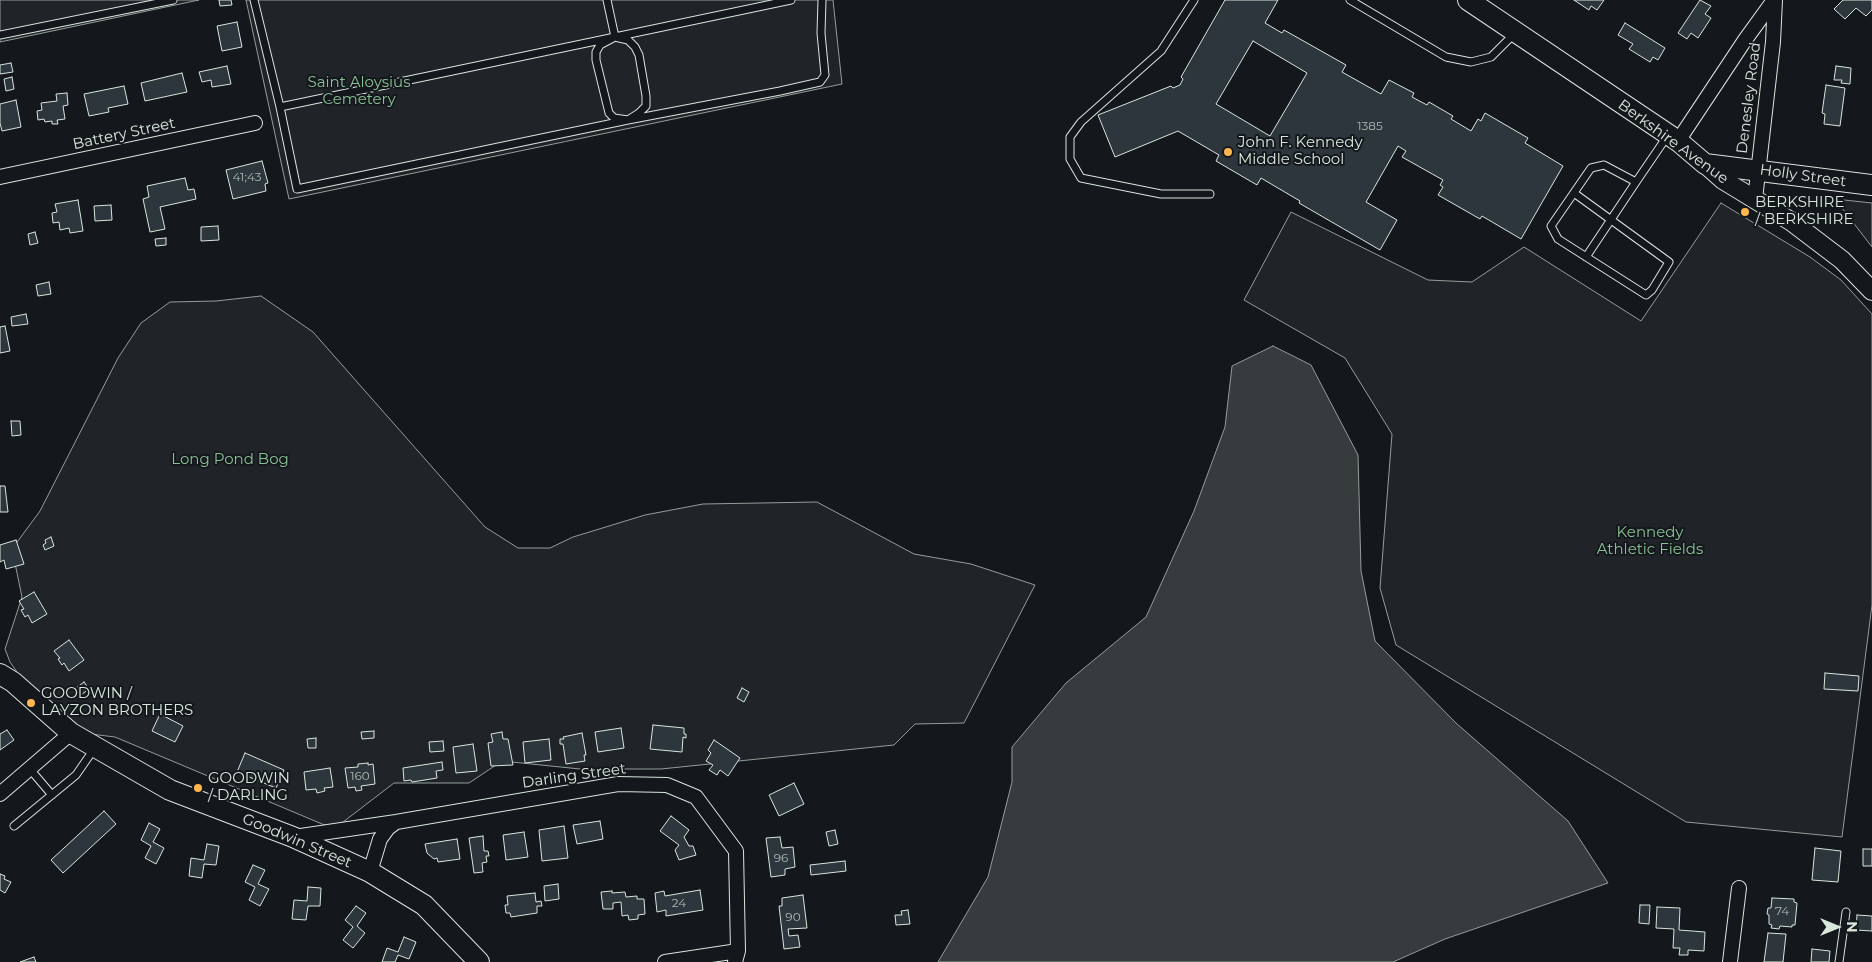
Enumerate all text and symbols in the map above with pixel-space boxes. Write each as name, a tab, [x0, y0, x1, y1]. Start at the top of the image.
street label: Denesley Road	[1733, 41, 1765, 155]
park label: Saint Aloysius Cemetery	[307, 74, 411, 109]
street label: Berkshire Avenue	[1614, 96, 1732, 188]
street label: Battery Street	[71, 114, 177, 154]
house number: 1385	[1357, 119, 1383, 133]
place label: John F. Kennedy Middle School	[1238, 134, 1363, 169]
marker: John F. Kennedy Middle School	[1222, 146, 1234, 158]
street label: Holly Street	[1759, 161, 1847, 191]
house number: 41;43	[232, 170, 262, 184]
place label: BERKSHIRE / BERKSHIRE	[1755, 194, 1853, 229]
marker: BERKSHIRE / BERKSHIRE	[1739, 206, 1751, 218]
park label: Long Pond Bog	[171, 451, 289, 469]
park label: Kennedy Athletic Fields	[1597, 524, 1703, 559]
place label: GOODWIN / LAYZON BROTHERS	[41, 685, 193, 720]
marker: GOODWIN / LAYZON BROTHERS	[25, 697, 37, 709]
street label: Darling Street	[521, 760, 627, 792]
house number: 160	[350, 769, 370, 783]
place label: GOODWIN / DARLING	[208, 770, 290, 805]
marker: GOODWIN / DARLING	[192, 782, 204, 794]
street label: Goodwin Street	[240, 810, 354, 872]
house number: 96	[774, 851, 788, 865]
house number: 24	[672, 896, 686, 910]
north arrow	[1812, 902, 1862, 952]
house number: 74	[1775, 904, 1789, 918]
house number: 90	[785, 910, 801, 924]
text: N	[1843, 921, 1861, 933]

